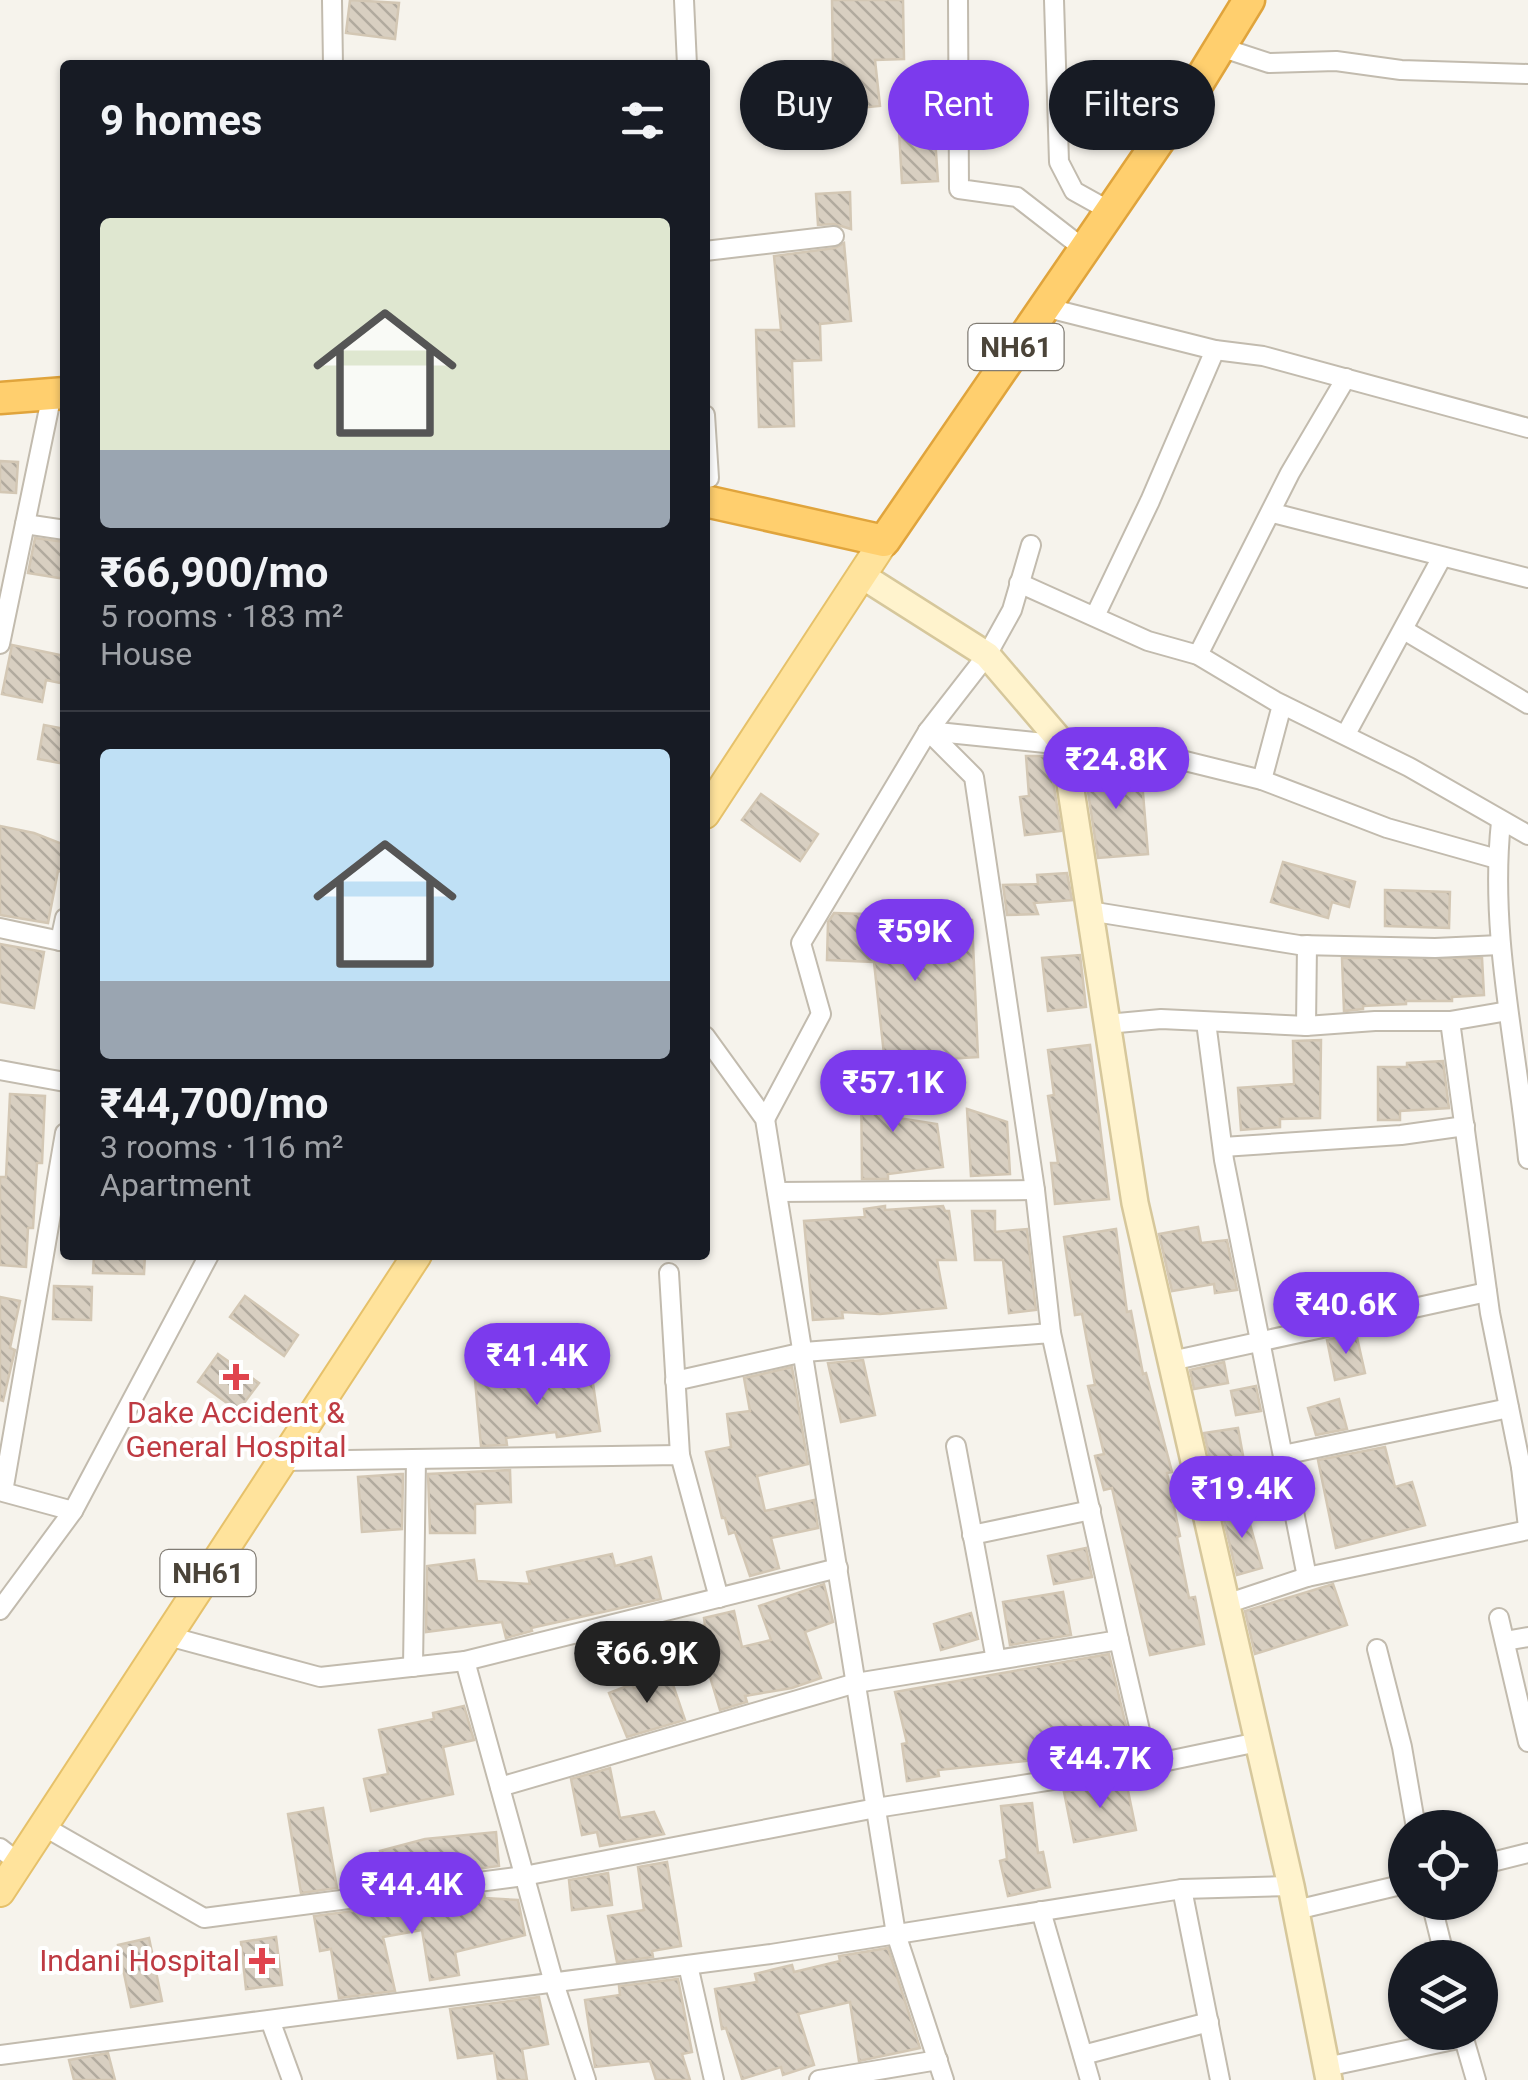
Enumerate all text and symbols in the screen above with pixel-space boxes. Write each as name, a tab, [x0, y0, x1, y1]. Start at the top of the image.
chip: Buy	[740, 60, 868, 150]
chip: Rent	[888, 60, 1029, 150]
chip: Filters	[1049, 60, 1215, 150]
icon: filters	[615, 93, 670, 148]
text: 9 homes	[100, 96, 262, 145]
icon: home	[295, 283, 475, 463]
road number: NH61	[968, 324, 1064, 370]
text: ₹66,900/mo	[100, 548, 329, 597]
text: 5 rooms · 183 m²	[100, 597, 343, 635]
text: House	[100, 635, 192, 673]
pin: ₹24.8K	[1035, 727, 1197, 812]
text: ₹24.8K	[1065, 740, 1167, 778]
icon: home	[295, 814, 475, 994]
pin: ₹59K	[856, 899, 974, 984]
text: ₹59K	[878, 912, 952, 950]
pin: ₹57.1K	[812, 1050, 974, 1135]
text: ₹57.1K	[842, 1063, 944, 1101]
text: ₹44,700/mo	[100, 1079, 329, 1128]
text: 3 rooms · 116 m²	[100, 1128, 343, 1166]
text: Apartment	[100, 1166, 252, 1204]
pin: ₹40.6K	[1265, 1272, 1427, 1357]
text: ₹40.6K	[1295, 1285, 1397, 1323]
pin: ₹41.4K	[456, 1323, 618, 1408]
text: ₹41.4K	[486, 1336, 588, 1374]
marker: Dake Accident & General Hospital	[223, 1364, 249, 1390]
place label: Dake Accident & General Hospital	[125, 1395, 347, 1464]
pin: ₹19.4K	[1161, 1456, 1323, 1541]
text: ₹19.4K	[1191, 1469, 1293, 1507]
road number: NH61	[160, 1550, 256, 1596]
pin: ₹66.9K	[566, 1621, 728, 1706]
text: ₹66.9K	[596, 1634, 698, 1672]
pin: ₹44.7K	[1019, 1726, 1181, 1811]
text: ₹44.7K	[1049, 1739, 1151, 1777]
map controls	[1388, 1810, 1498, 2050]
button: locate	[1388, 1810, 1498, 1920]
pin: ₹44.4K	[331, 1852, 493, 1937]
text: ₹44.4K	[361, 1865, 463, 1903]
button: layers	[1388, 1940, 1498, 2050]
place label: Indani Hospital	[39, 1943, 240, 1978]
marker: Indani Hospital	[249, 1948, 275, 1974]

